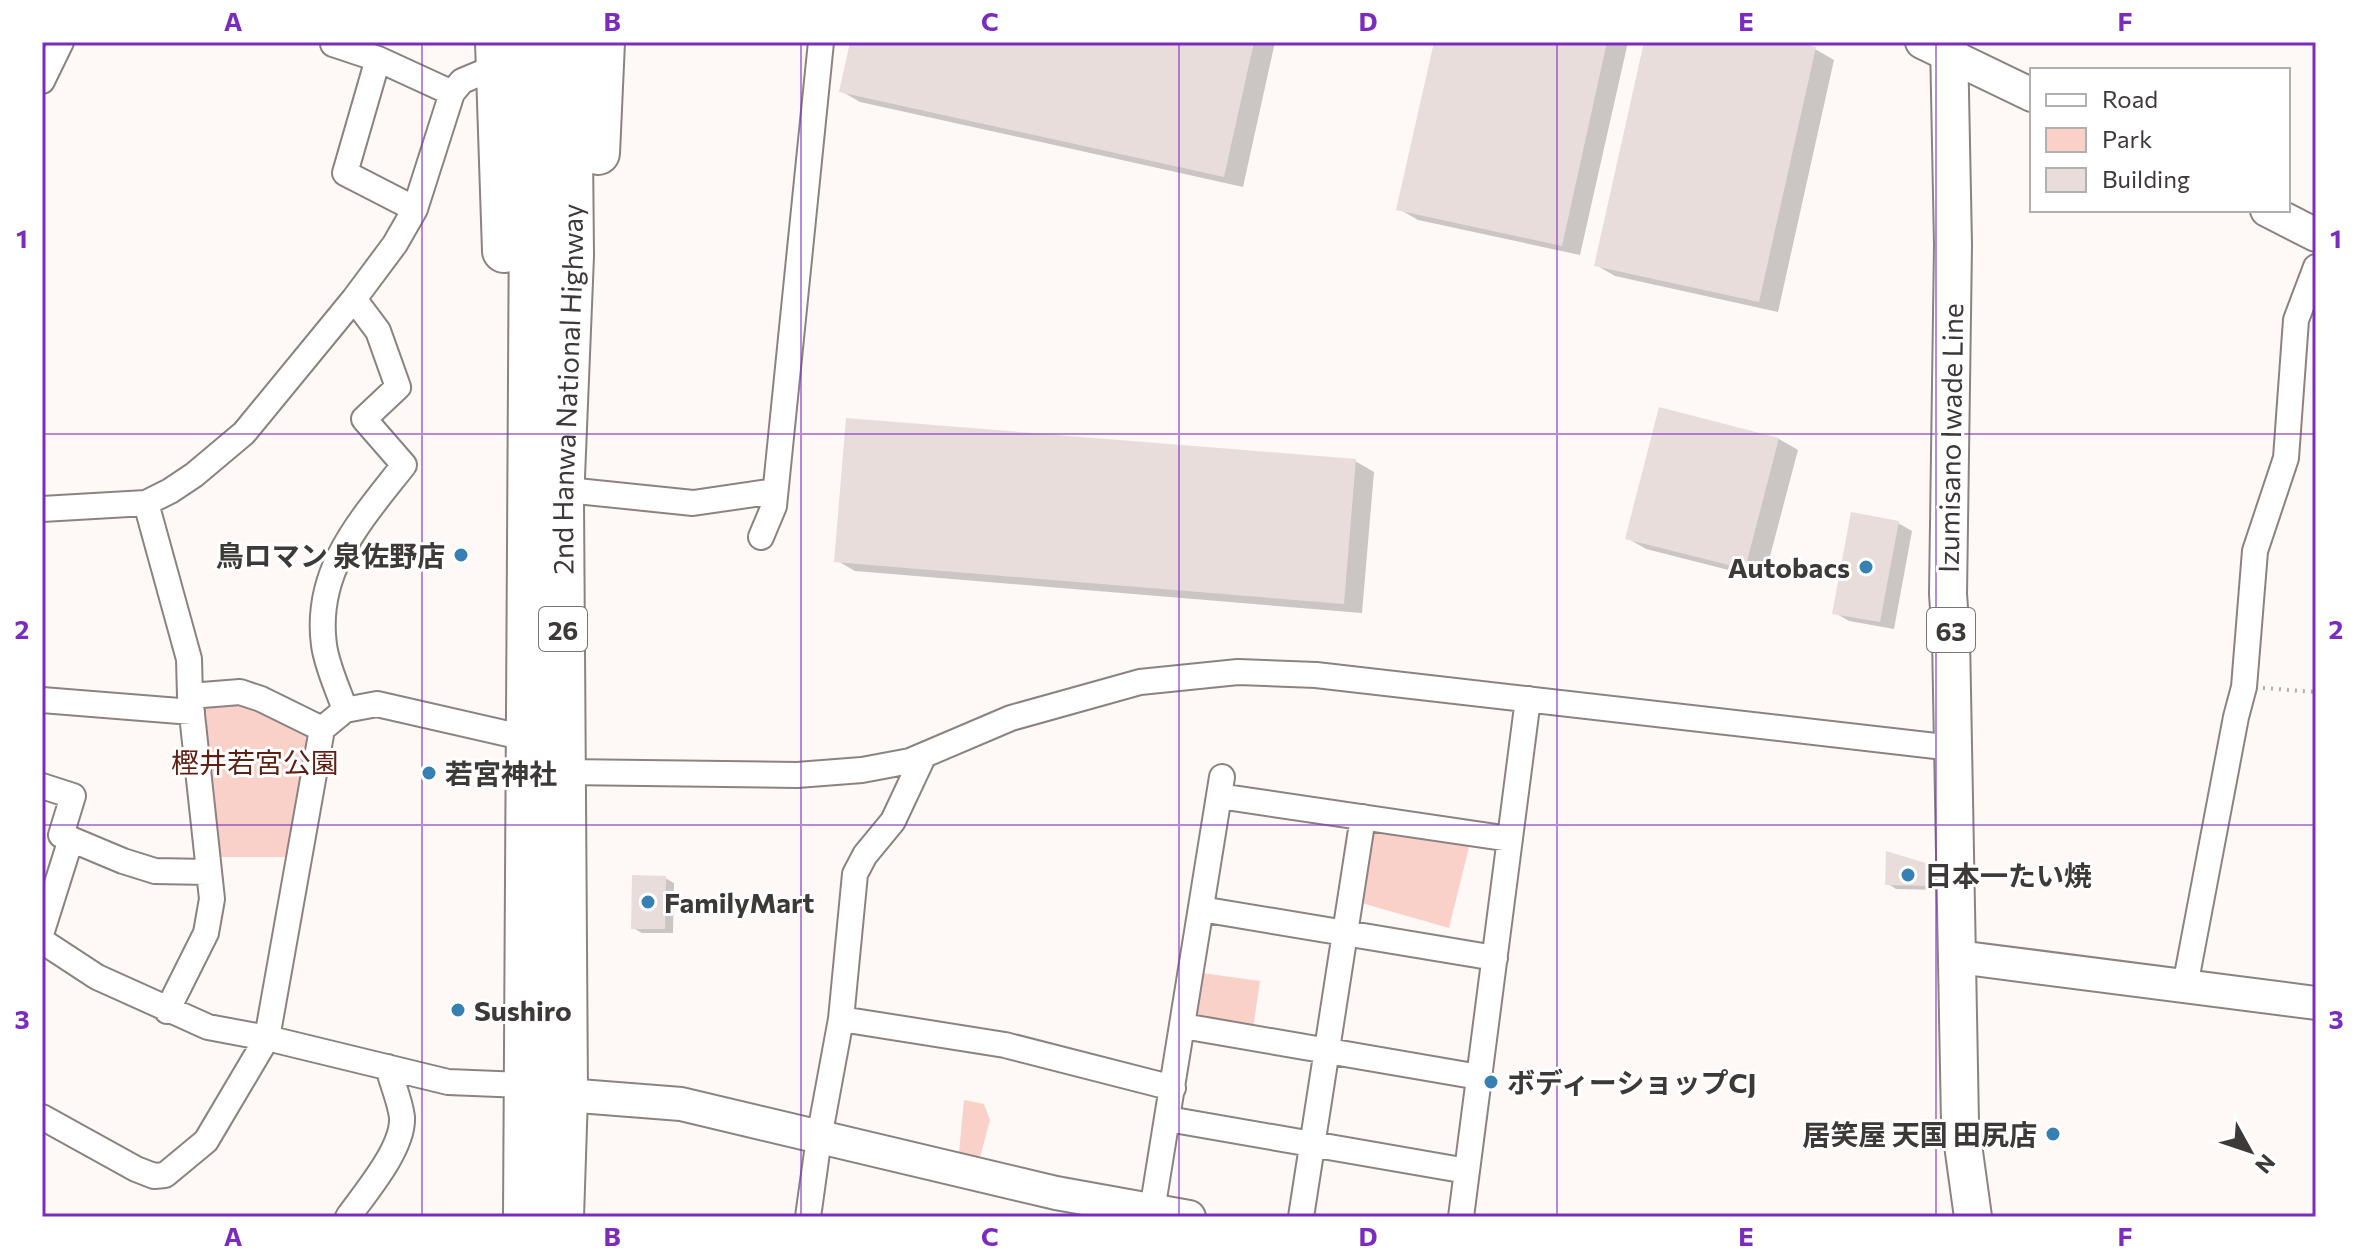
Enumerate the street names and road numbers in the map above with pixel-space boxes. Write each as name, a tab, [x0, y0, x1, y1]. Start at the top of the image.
street label: 2nd Hanwa National Highway	[545, 204, 589, 575]
street label: Izumisano Iwade Line	[1931, 303, 1969, 573]
road number: 26	[539, 607, 587, 651]
road number: 63	[1927, 608, 1975, 652]

